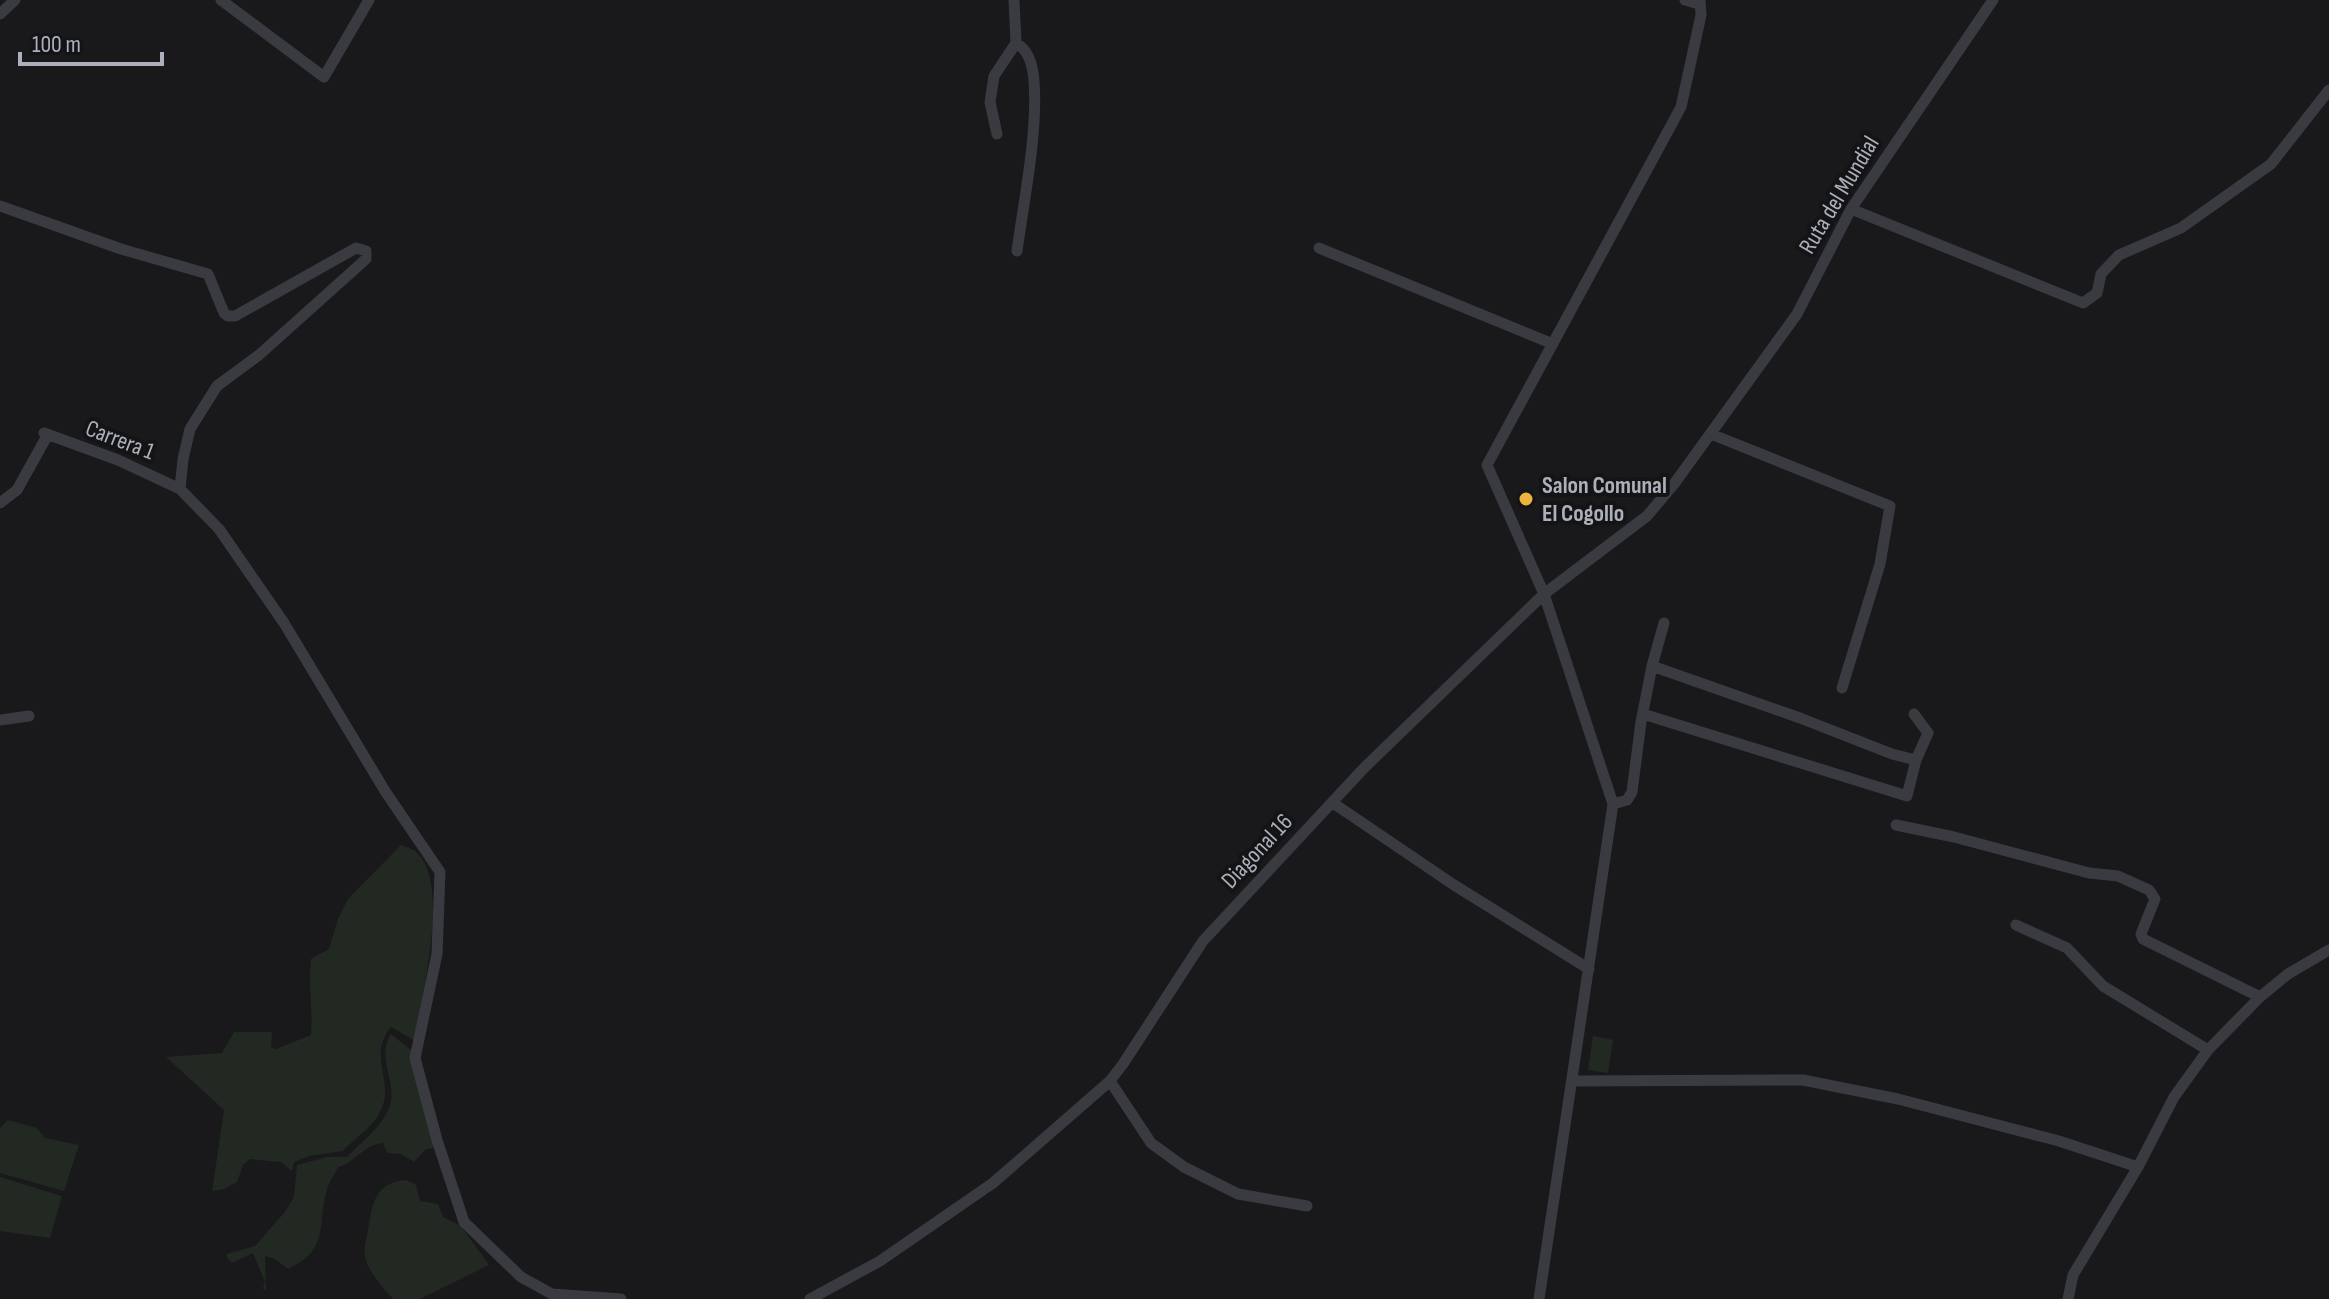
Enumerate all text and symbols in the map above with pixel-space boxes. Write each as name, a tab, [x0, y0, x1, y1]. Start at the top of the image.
scale bar	[20, 16, 162, 66]
text: 100 m	[32, 30, 81, 59]
street label: Ruta del Mundial	[1793, 131, 1885, 259]
street label: Carrera 1	[81, 414, 159, 467]
place label: Salon Comunal El Cogollo	[1542, 471, 1667, 528]
marker: Salon Comunal El Cogollo	[1517, 490, 1535, 508]
street label: Diagonal 16	[1215, 808, 1299, 894]

